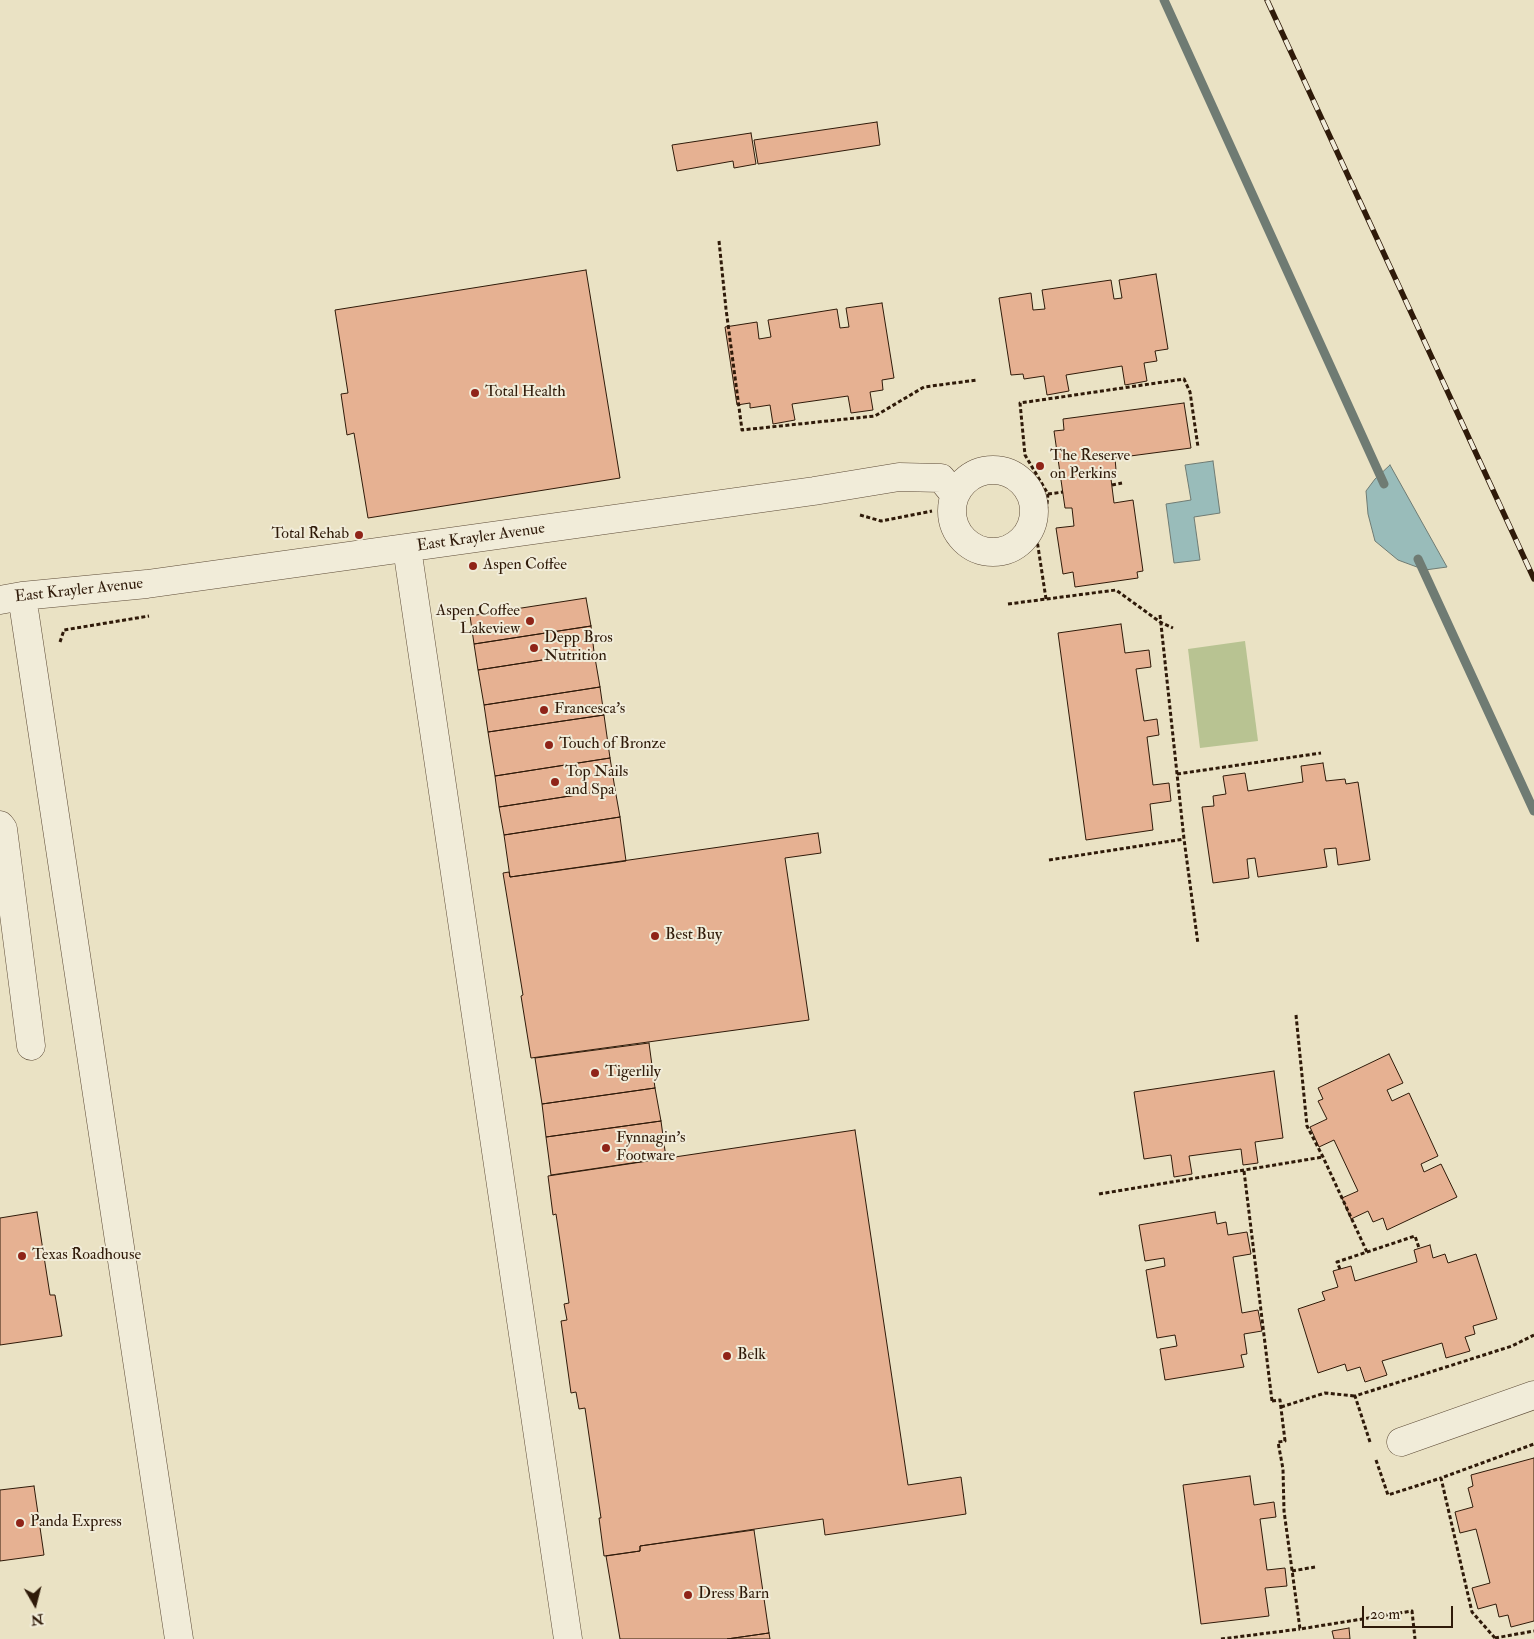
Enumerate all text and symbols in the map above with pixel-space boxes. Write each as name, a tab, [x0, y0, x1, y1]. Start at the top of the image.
place label: Total Health	[485, 383, 566, 403]
marker: Total Health	[469, 387, 481, 399]
place label: The Reserve on Perkins	[1050, 447, 1130, 485]
marker: The Reserve on Perkins	[1034, 460, 1046, 472]
street label: East Krayler Avenue	[416, 520, 546, 556]
place label: Total Rehab	[271, 525, 349, 545]
marker: Total Rehab	[353, 529, 365, 541]
place label: Aspen Coffee	[483, 556, 567, 576]
marker: Aspen Coffee	[467, 560, 479, 572]
street label: East Krayler Avenue	[14, 575, 144, 607]
place label: Aspen Coffee Lakeview	[436, 602, 520, 640]
marker: Aspen Coffee Lakeview	[524, 615, 536, 627]
place label: Depp Bros Nutrition	[544, 629, 613, 667]
marker: Depp Bros Nutrition	[528, 642, 540, 654]
place label: Francesca's	[554, 700, 625, 720]
marker: Francesca's	[538, 704, 550, 716]
place label: Touch of Bronze	[559, 735, 666, 755]
marker: Touch of Bronze	[543, 739, 555, 751]
place label: Top Nails and Spa	[565, 763, 628, 801]
marker: Top Nails and Spa	[549, 776, 561, 788]
place label: Best Buy	[665, 926, 722, 946]
marker: Best Buy	[649, 930, 661, 942]
place label: Tigerlily	[605, 1063, 661, 1083]
marker: Tigerlily	[589, 1067, 601, 1079]
place label: Fynnagin's Footware	[616, 1129, 685, 1167]
marker: Fynnagin's Footware	[600, 1142, 612, 1154]
place label: Texas Roadhouse	[32, 1246, 141, 1266]
marker: Texas Roadhouse	[16, 1250, 28, 1262]
place label: Belk	[737, 1346, 766, 1366]
marker: Belk	[721, 1350, 733, 1362]
place label: Panda Express	[30, 1513, 122, 1533]
marker: Panda Express	[14, 1517, 26, 1529]
north arrow	[10, 1579, 60, 1629]
place label: Dress Barn	[698, 1585, 769, 1605]
marker: Dress Barn	[682, 1589, 694, 1601]
scale bar	[1364, 1596, 1455, 1628]
text: 20 m	[1370, 1605, 1400, 1624]
text: N	[30, 1610, 45, 1629]

